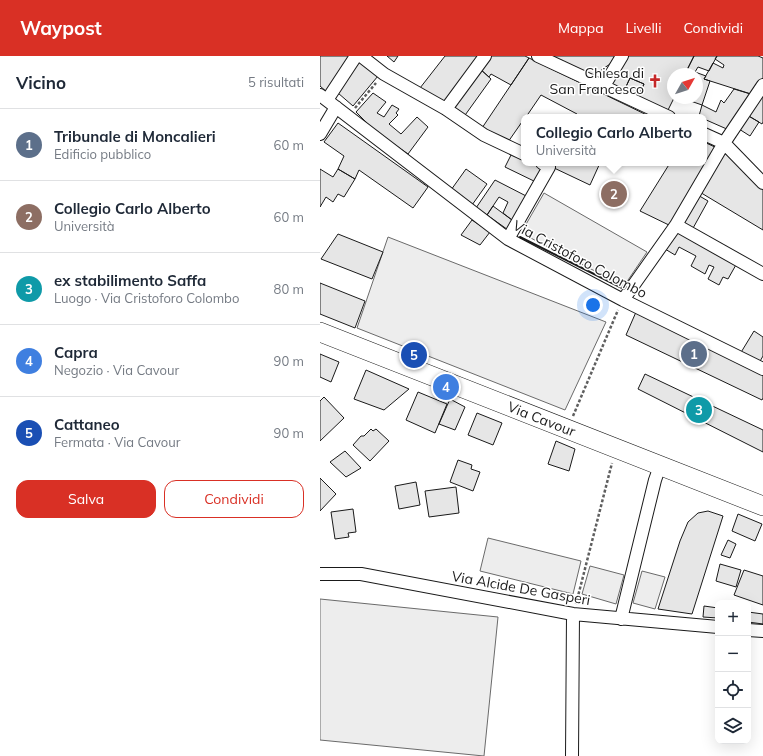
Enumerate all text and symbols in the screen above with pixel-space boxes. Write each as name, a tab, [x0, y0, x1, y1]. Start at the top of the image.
text: Waypost	[20, 16, 102, 40]
text: Mappa	[558, 19, 604, 37]
text: Livelli	[626, 19, 661, 37]
text: Condividi	[683, 19, 743, 37]
place label: Chiesa di San Francesco	[550, 64, 644, 98]
north arrow	[667, 68, 703, 104]
text: Vicino	[16, 72, 66, 93]
church icon: Chiesa di San Francesco	[647, 73, 663, 89]
text: 5 risultati	[248, 74, 304, 90]
popup	[521, 114, 707, 166]
text: Collegio Carlo Alberto	[536, 123, 692, 142]
text: Tribunale di Moncalieri	[54, 127, 216, 146]
text: 1	[25, 137, 33, 153]
text: 60 m	[274, 137, 304, 153]
text: Università	[536, 142, 596, 158]
text: Edificio pubblico	[54, 146, 151, 162]
pin: 2	[601, 179, 627, 209]
text: Collegio Carlo Alberto	[54, 199, 211, 218]
text: 2	[25, 209, 33, 225]
text: 60 m	[274, 209, 304, 225]
street label: Via Cristoforo Colombo	[510, 216, 650, 302]
text: Università	[54, 218, 115, 234]
text: ex stabilimento Saffa	[54, 271, 206, 290]
text: 3	[25, 281, 33, 297]
text: 80 m	[274, 281, 304, 297]
text: Luogo · Via Cristoforo Colombo	[54, 290, 239, 306]
your location	[583, 295, 603, 315]
pin: 1	[681, 339, 707, 369]
pin: 5	[401, 340, 427, 370]
text: Capra	[54, 343, 98, 362]
text: 4	[25, 353, 33, 369]
text: 90 m	[274, 353, 304, 369]
text: Negozio · Via Cavour	[54, 362, 179, 378]
pin: 4	[433, 372, 459, 402]
pin: 3	[686, 395, 712, 425]
street label: Via Cavour	[505, 398, 579, 441]
text: Cattaneo	[54, 415, 120, 434]
text: 5	[25, 425, 33, 441]
text: 90 m	[274, 425, 304, 441]
text: Fermata · Via Cavour	[54, 434, 180, 450]
button: Salva	[16, 480, 156, 518]
button: Condividi	[164, 480, 304, 518]
street label: Via Alcide De Gasperi	[450, 567, 592, 609]
map controls	[715, 600, 751, 744]
button: +	[715, 600, 751, 636]
button: −	[715, 636, 751, 672]
button: locate	[715, 672, 751, 708]
button: layers	[715, 708, 751, 744]

